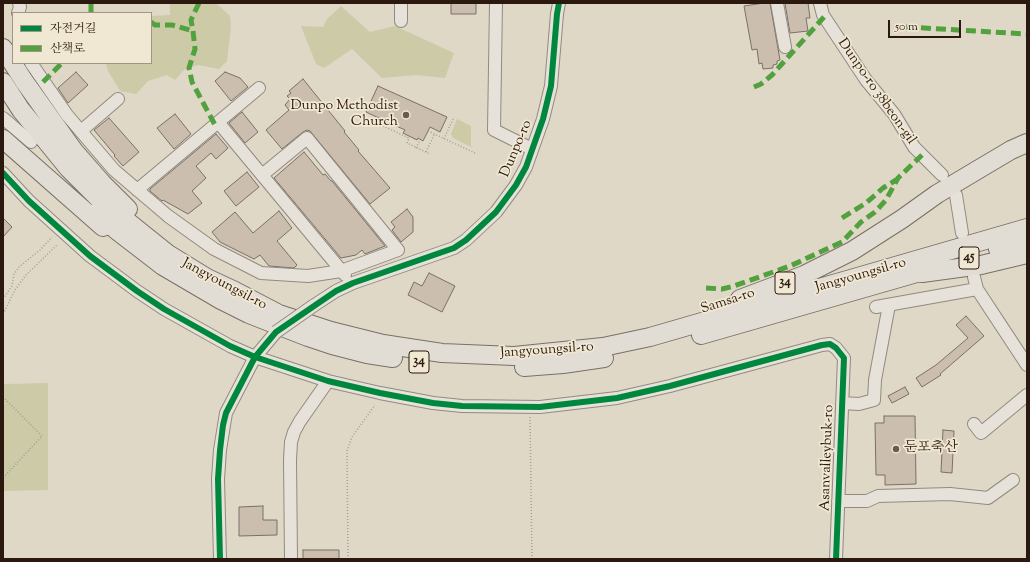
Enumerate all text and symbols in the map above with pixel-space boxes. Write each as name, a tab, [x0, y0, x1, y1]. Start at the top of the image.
legend	[12, 12, 152, 64]
scale bar	[890, 12, 963, 38]
text: 50 m	[895, 18, 918, 36]
text: 자전거길	[50, 20, 96, 38]
street label: Dunpo-ro 38beon-gil	[833, 36, 919, 148]
text: 산책로	[50, 40, 85, 58]
place label: Dunpo Methodist Church	[290, 99, 398, 132]
marker: Dunpo Methodist Church	[401, 110, 411, 120]
street label: Dunpo-ro	[497, 118, 537, 180]
road number: 45	[959, 247, 979, 269]
street label: Jangyoungsil-ro	[814, 255, 908, 297]
street label: Jangyoungsil-ro	[179, 256, 269, 314]
road number: 34	[775, 272, 795, 294]
street label: Samsa-ro	[699, 285, 757, 319]
street label: Jangyoungsil-ro	[500, 339, 594, 363]
road number: 34	[409, 351, 429, 373]
street label: Asanvalleybuk-ro	[818, 404, 838, 512]
place label: 둔포축산	[904, 441, 958, 457]
marker: 둔포축산	[891, 444, 901, 454]

